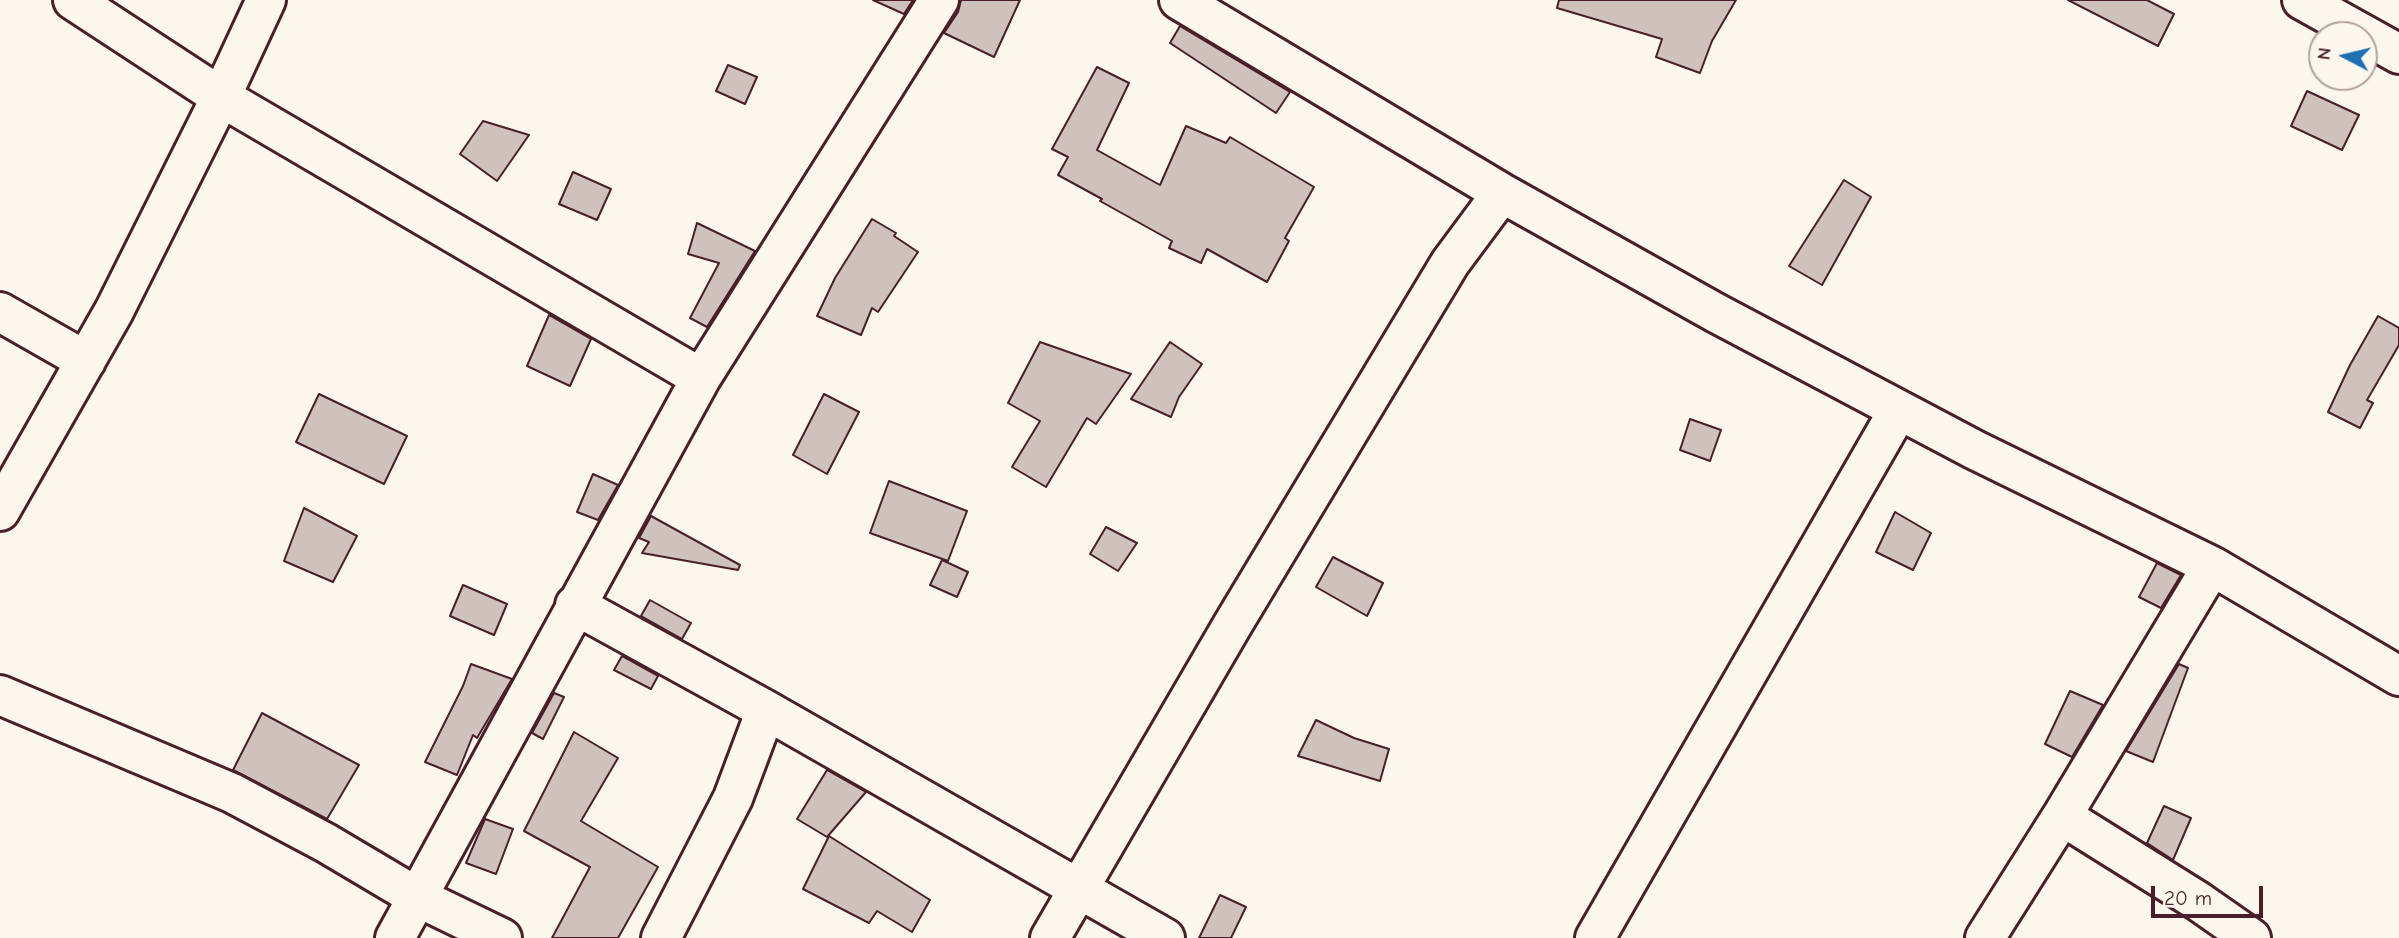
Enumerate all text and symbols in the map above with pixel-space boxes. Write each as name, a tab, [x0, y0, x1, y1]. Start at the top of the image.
north arrow	[2308, 21, 2378, 91]
text: N	[2312, 46, 2336, 61]
scale bar	[2154, 872, 2266, 916]
text: 20 m	[2164, 886, 2212, 910]

